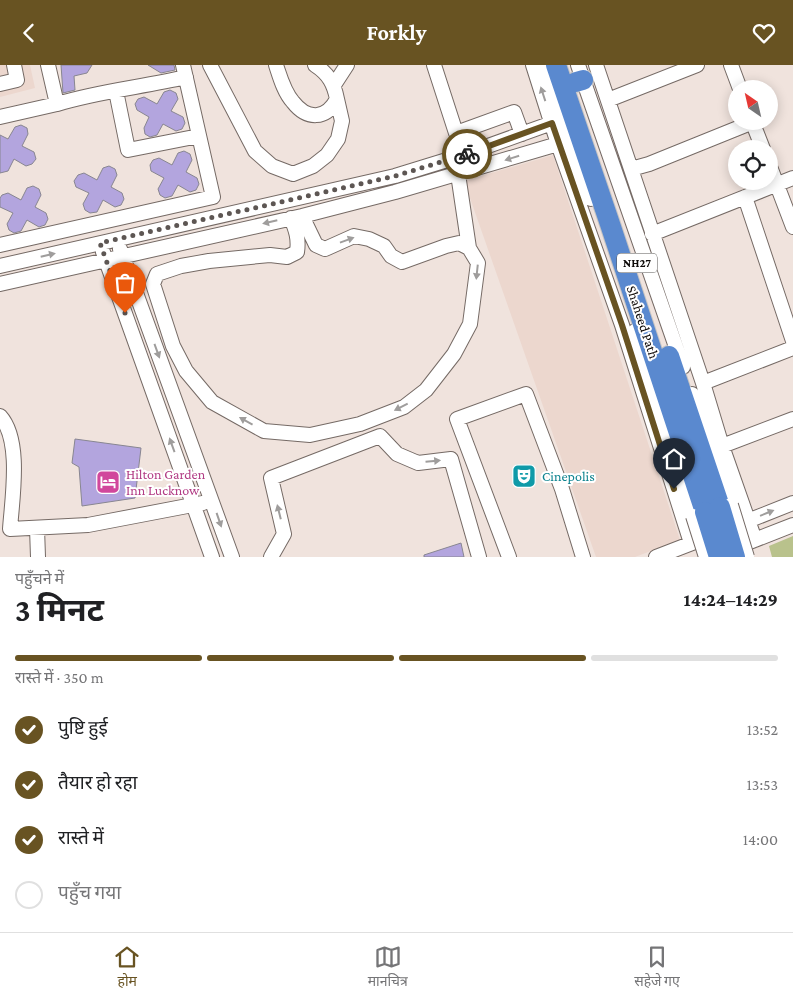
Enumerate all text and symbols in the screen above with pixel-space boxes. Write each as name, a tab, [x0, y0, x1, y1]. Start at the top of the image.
icon: back	[15, 19, 43, 47]
icon: heart	[750, 19, 778, 47]
text: Forkly	[367, 20, 426, 45]
north arrow	[728, 80, 778, 130]
map controls	[728, 80, 778, 190]
one-way arrow	[539, 87, 546, 102]
courier	[442, 129, 492, 179]
icon: bike	[453, 140, 481, 168]
button: locate	[728, 140, 778, 190]
one-way arrow	[504, 154, 519, 162]
one-way arrow	[263, 218, 278, 226]
one-way arrow	[340, 236, 355, 244]
one-way arrow	[40, 251, 55, 259]
road number: NH27	[617, 253, 657, 273]
pin	[104, 262, 146, 313]
one-way arrow	[473, 264, 481, 280]
icon: bag	[111, 269, 139, 297]
street label: Shaheed Path	[624, 283, 662, 361]
one-way arrow	[153, 344, 161, 359]
one-way arrow	[394, 403, 409, 411]
one-way arrow	[239, 417, 254, 425]
one-way arrow	[168, 437, 176, 452]
pin	[653, 438, 695, 489]
icon: home	[660, 445, 688, 473]
one-way arrow	[425, 457, 441, 465]
theatre icon: Cinepolis	[511, 463, 537, 489]
place label: Hilton Garden Inn Lucknow	[126, 466, 206, 498]
place label: Cinepolis	[542, 468, 595, 484]
hotel icon: Hilton Garden Inn Lucknow	[95, 469, 121, 495]
one-way arrow	[275, 505, 283, 520]
one-way arrow	[759, 509, 774, 516]
one-way arrow	[215, 513, 223, 528]
text: पहुँचने में	[15, 570, 64, 587]
text: 14:24–14:29	[684, 589, 778, 610]
text: 3 मिनट	[15, 592, 104, 628]
text: रास्ते में · 350 m	[15, 669, 104, 686]
icon: check	[15, 716, 43, 744]
text: पुष्टि हुई	[58, 717, 108, 738]
text: 13:52	[747, 721, 778, 738]
icon: check	[15, 771, 43, 799]
text: तैयार हो रहा	[58, 772, 137, 793]
text: 13:53	[747, 776, 778, 793]
icon: check	[15, 826, 43, 854]
text: रास्ते में	[58, 827, 104, 848]
text: 14:00	[743, 831, 778, 848]
text: पहुँच गया	[58, 882, 121, 903]
tab: होम	[113, 943, 141, 992]
tab: मानचित्र	[368, 943, 408, 992]
tab: सहेजे गए	[634, 943, 680, 992]

